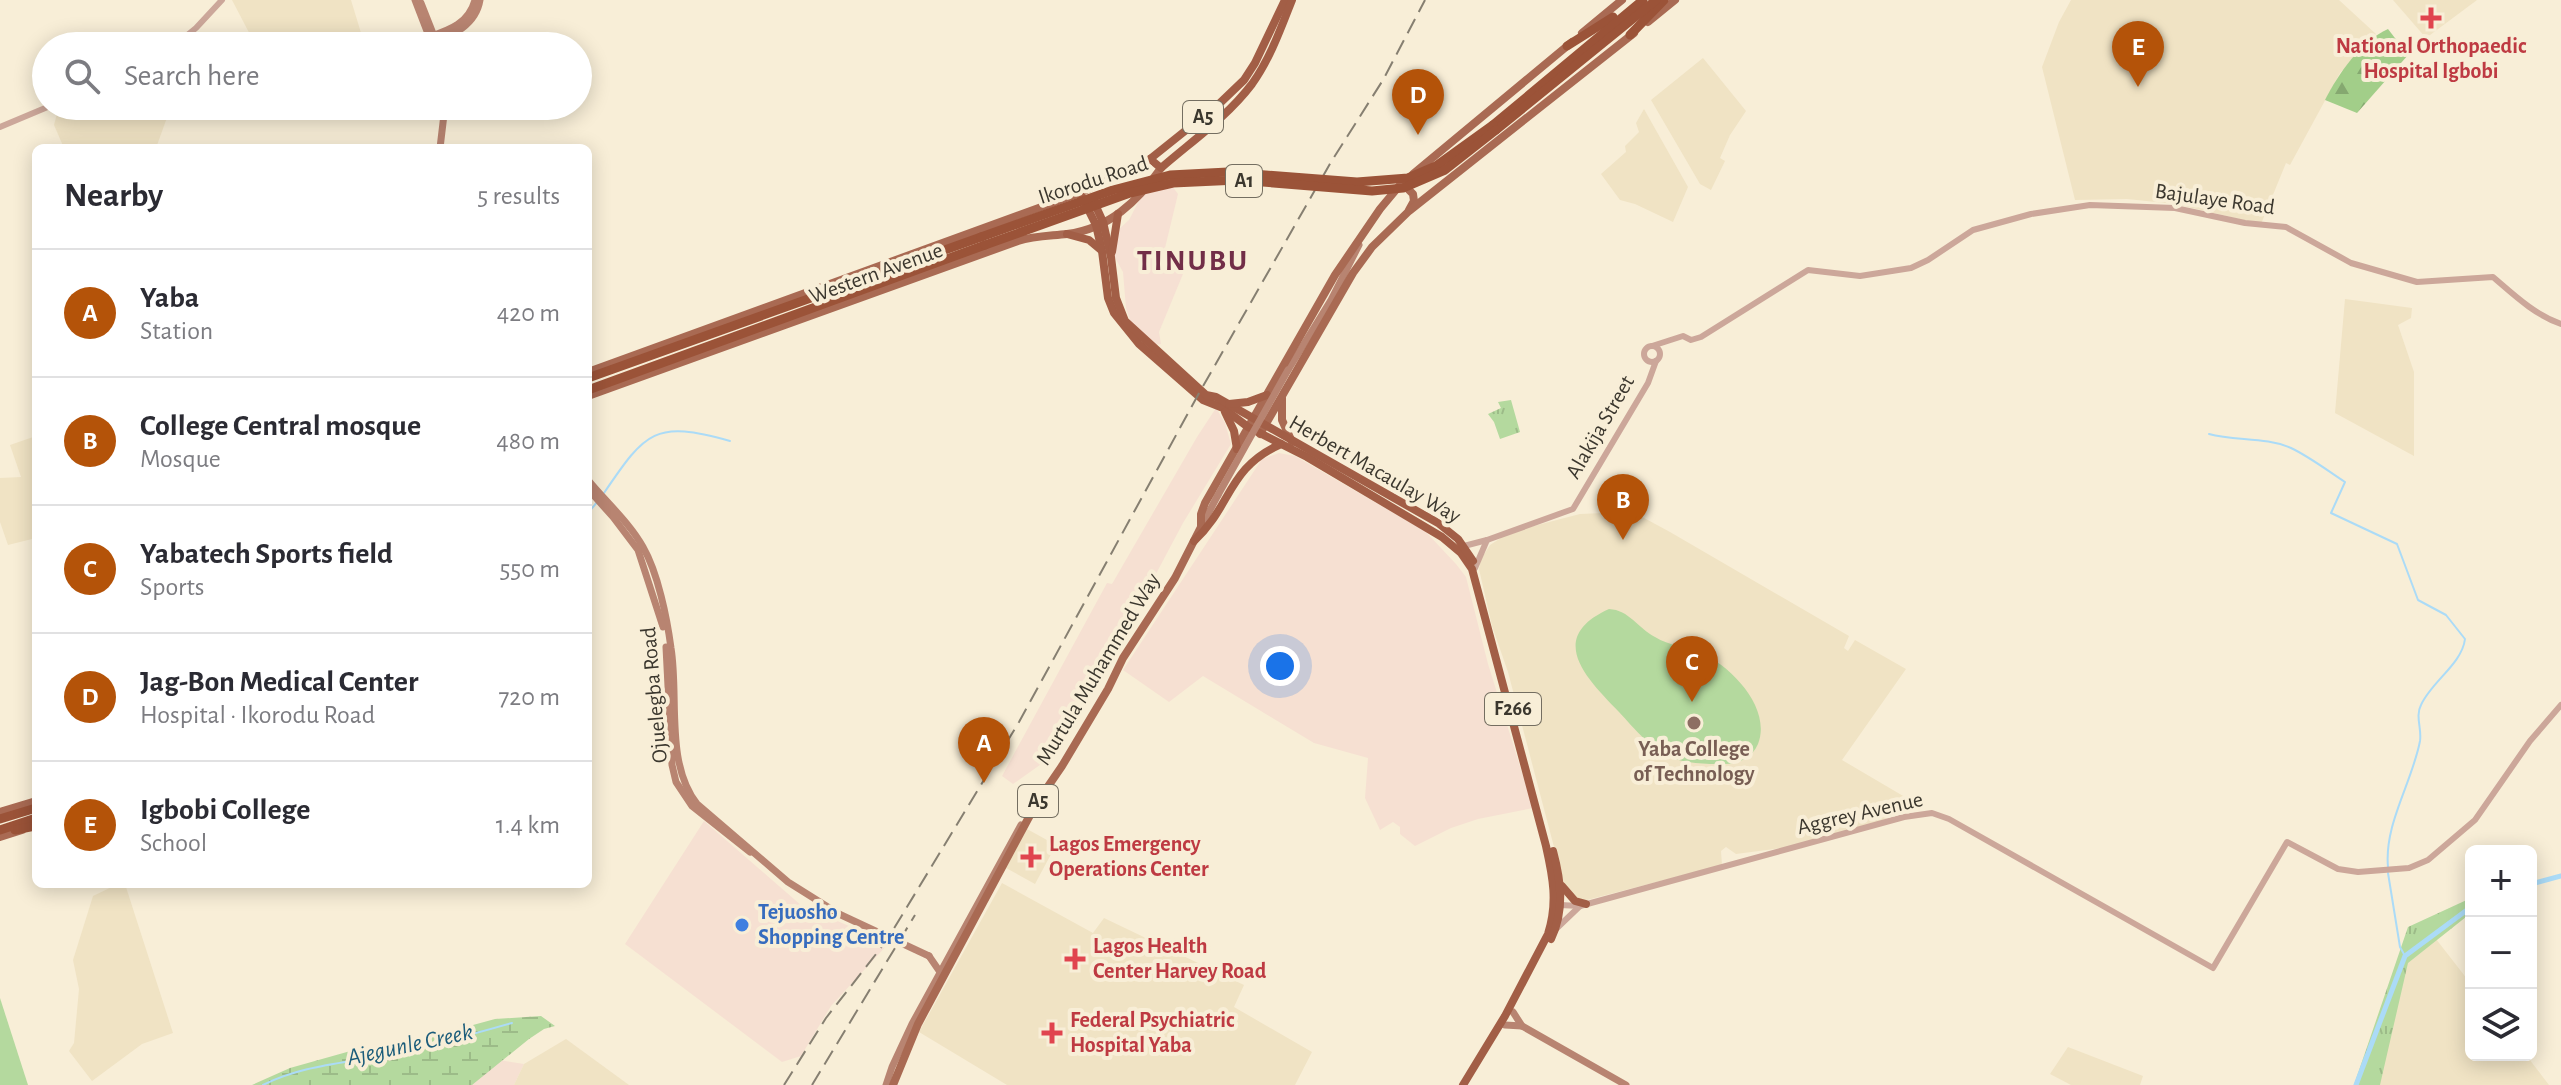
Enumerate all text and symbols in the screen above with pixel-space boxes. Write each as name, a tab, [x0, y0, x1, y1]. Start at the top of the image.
marker: National Orthopaedic Hospital Igbobi	[2420, 7, 2442, 29]
pin: E	[2112, 21, 2164, 87]
search box	[32, 32, 592, 120]
place label: National Orthopaedic Hospital Igbobi	[2336, 35, 2527, 82]
icon: search	[60, 54, 104, 98]
text: Search here	[124, 61, 260, 91]
pin: D	[1392, 69, 1444, 135]
road number: A5	[1183, 101, 1223, 133]
street label: Ikorodu Road	[1035, 152, 1151, 208]
road number: A1	[1226, 165, 1262, 197]
text: Nearby	[64, 179, 163, 213]
street label: Bajulaye Road	[2154, 180, 2276, 218]
text: 5 results	[477, 183, 560, 209]
street label: Western Avenue	[806, 239, 946, 307]
district label: TINUBU	[1137, 246, 1249, 276]
text: Yaba	[140, 283, 199, 313]
text: A	[82, 300, 98, 326]
text: 420 m	[497, 300, 560, 326]
text: Station	[140, 318, 213, 344]
street label: Alakija Street	[1562, 372, 1638, 482]
text: College Central mosque	[140, 411, 421, 441]
street label: Herbert Macaulay Way	[1285, 411, 1465, 527]
text: B	[82, 428, 98, 454]
text: 480 m	[496, 428, 560, 454]
text: Mosque	[140, 446, 221, 472]
pin: B	[1597, 474, 1649, 540]
text: Yabatech Sports field	[140, 539, 393, 569]
text: C	[83, 556, 97, 582]
text: 550 m	[499, 556, 560, 582]
street label: Murtula Muhammed Way	[1032, 569, 1164, 769]
text: Sports	[140, 574, 204, 600]
street label: Ojuelegba Road	[637, 626, 671, 764]
pin: C	[1666, 636, 1718, 702]
your location	[1260, 646, 1300, 686]
text: Jag-Bon Medical Center	[140, 667, 418, 697]
text: D	[81, 684, 99, 710]
text: 720 m	[499, 684, 560, 710]
road number: F266	[1485, 693, 1541, 725]
text: Hospital · Ikorodu Road	[140, 702, 375, 728]
marker: Yaba College of Technology	[1685, 714, 1703, 732]
pin: A	[958, 717, 1010, 783]
place label: Yaba College of Technology	[1633, 738, 1755, 786]
road number: A5	[1018, 785, 1058, 817]
street label: Aggrey Avenue	[1795, 788, 1925, 838]
text: Igbobi College	[140, 795, 310, 825]
text: E	[83, 812, 97, 838]
text: 1.4 km	[496, 812, 560, 838]
text: School	[140, 830, 207, 856]
place label: Lagos Emergency Operations Center	[1049, 833, 1209, 880]
map controls	[2465, 845, 2537, 1061]
button: +	[2465, 845, 2537, 917]
marker: Lagos Emergency Operations Center	[1020, 846, 1042, 868]
place label: Tejuosho Shopping Centre	[758, 901, 904, 948]
marker: Tejuosho Shopping Centre	[733, 916, 751, 934]
button: −	[2465, 917, 2537, 989]
place label: Lagos Health Center Harvey Road	[1093, 935, 1267, 983]
marker: Lagos Health Center Harvey Road	[1064, 948, 1086, 970]
button: layers	[2465, 989, 2537, 1061]
place label: Federal Psychiatric Hospital Yaba	[1070, 1009, 1235, 1056]
water label: Ajegunle Creek	[344, 1020, 475, 1070]
marker: Federal Psychiatric Hospital Yaba	[1041, 1022, 1063, 1044]

